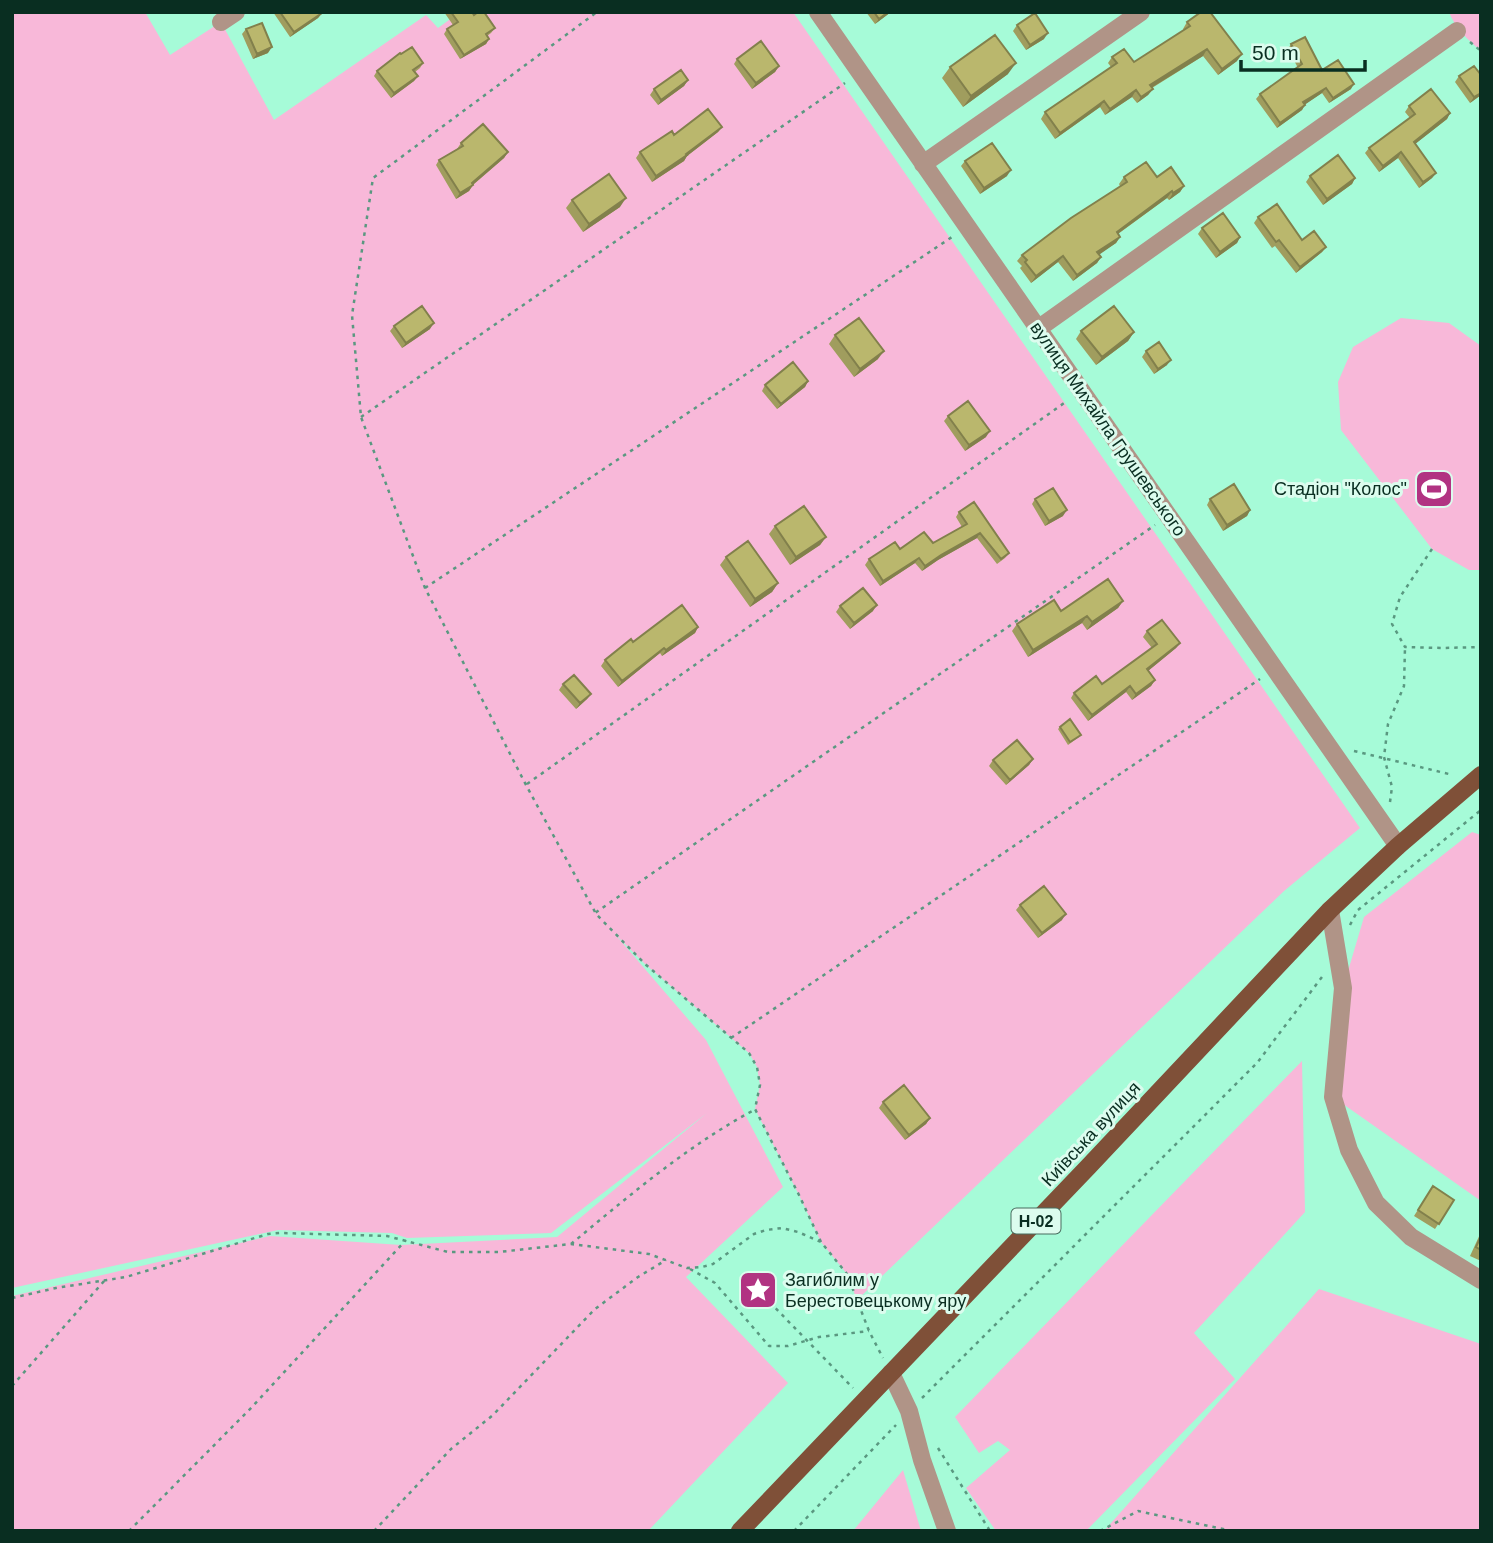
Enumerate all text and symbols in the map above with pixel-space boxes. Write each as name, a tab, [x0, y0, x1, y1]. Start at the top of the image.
scale bar	[1241, 28, 1365, 72]
text: 50 m	[1252, 41, 1299, 64]
street label: вулиця Михайла Грушевського	[1026, 318, 1190, 540]
sports icon: Стадіон "Колос"	[1413, 468, 1455, 510]
place label: Стадіон "Колос"	[1274, 479, 1407, 499]
street label: Київська вулиця	[1038, 1078, 1144, 1190]
road number: Н-02	[1012, 1208, 1060, 1233]
place icon: Загиблим у Берестовецькому яру	[737, 1269, 779, 1311]
place label: Загиблим у Берестовецькому яру	[785, 1270, 966, 1311]

